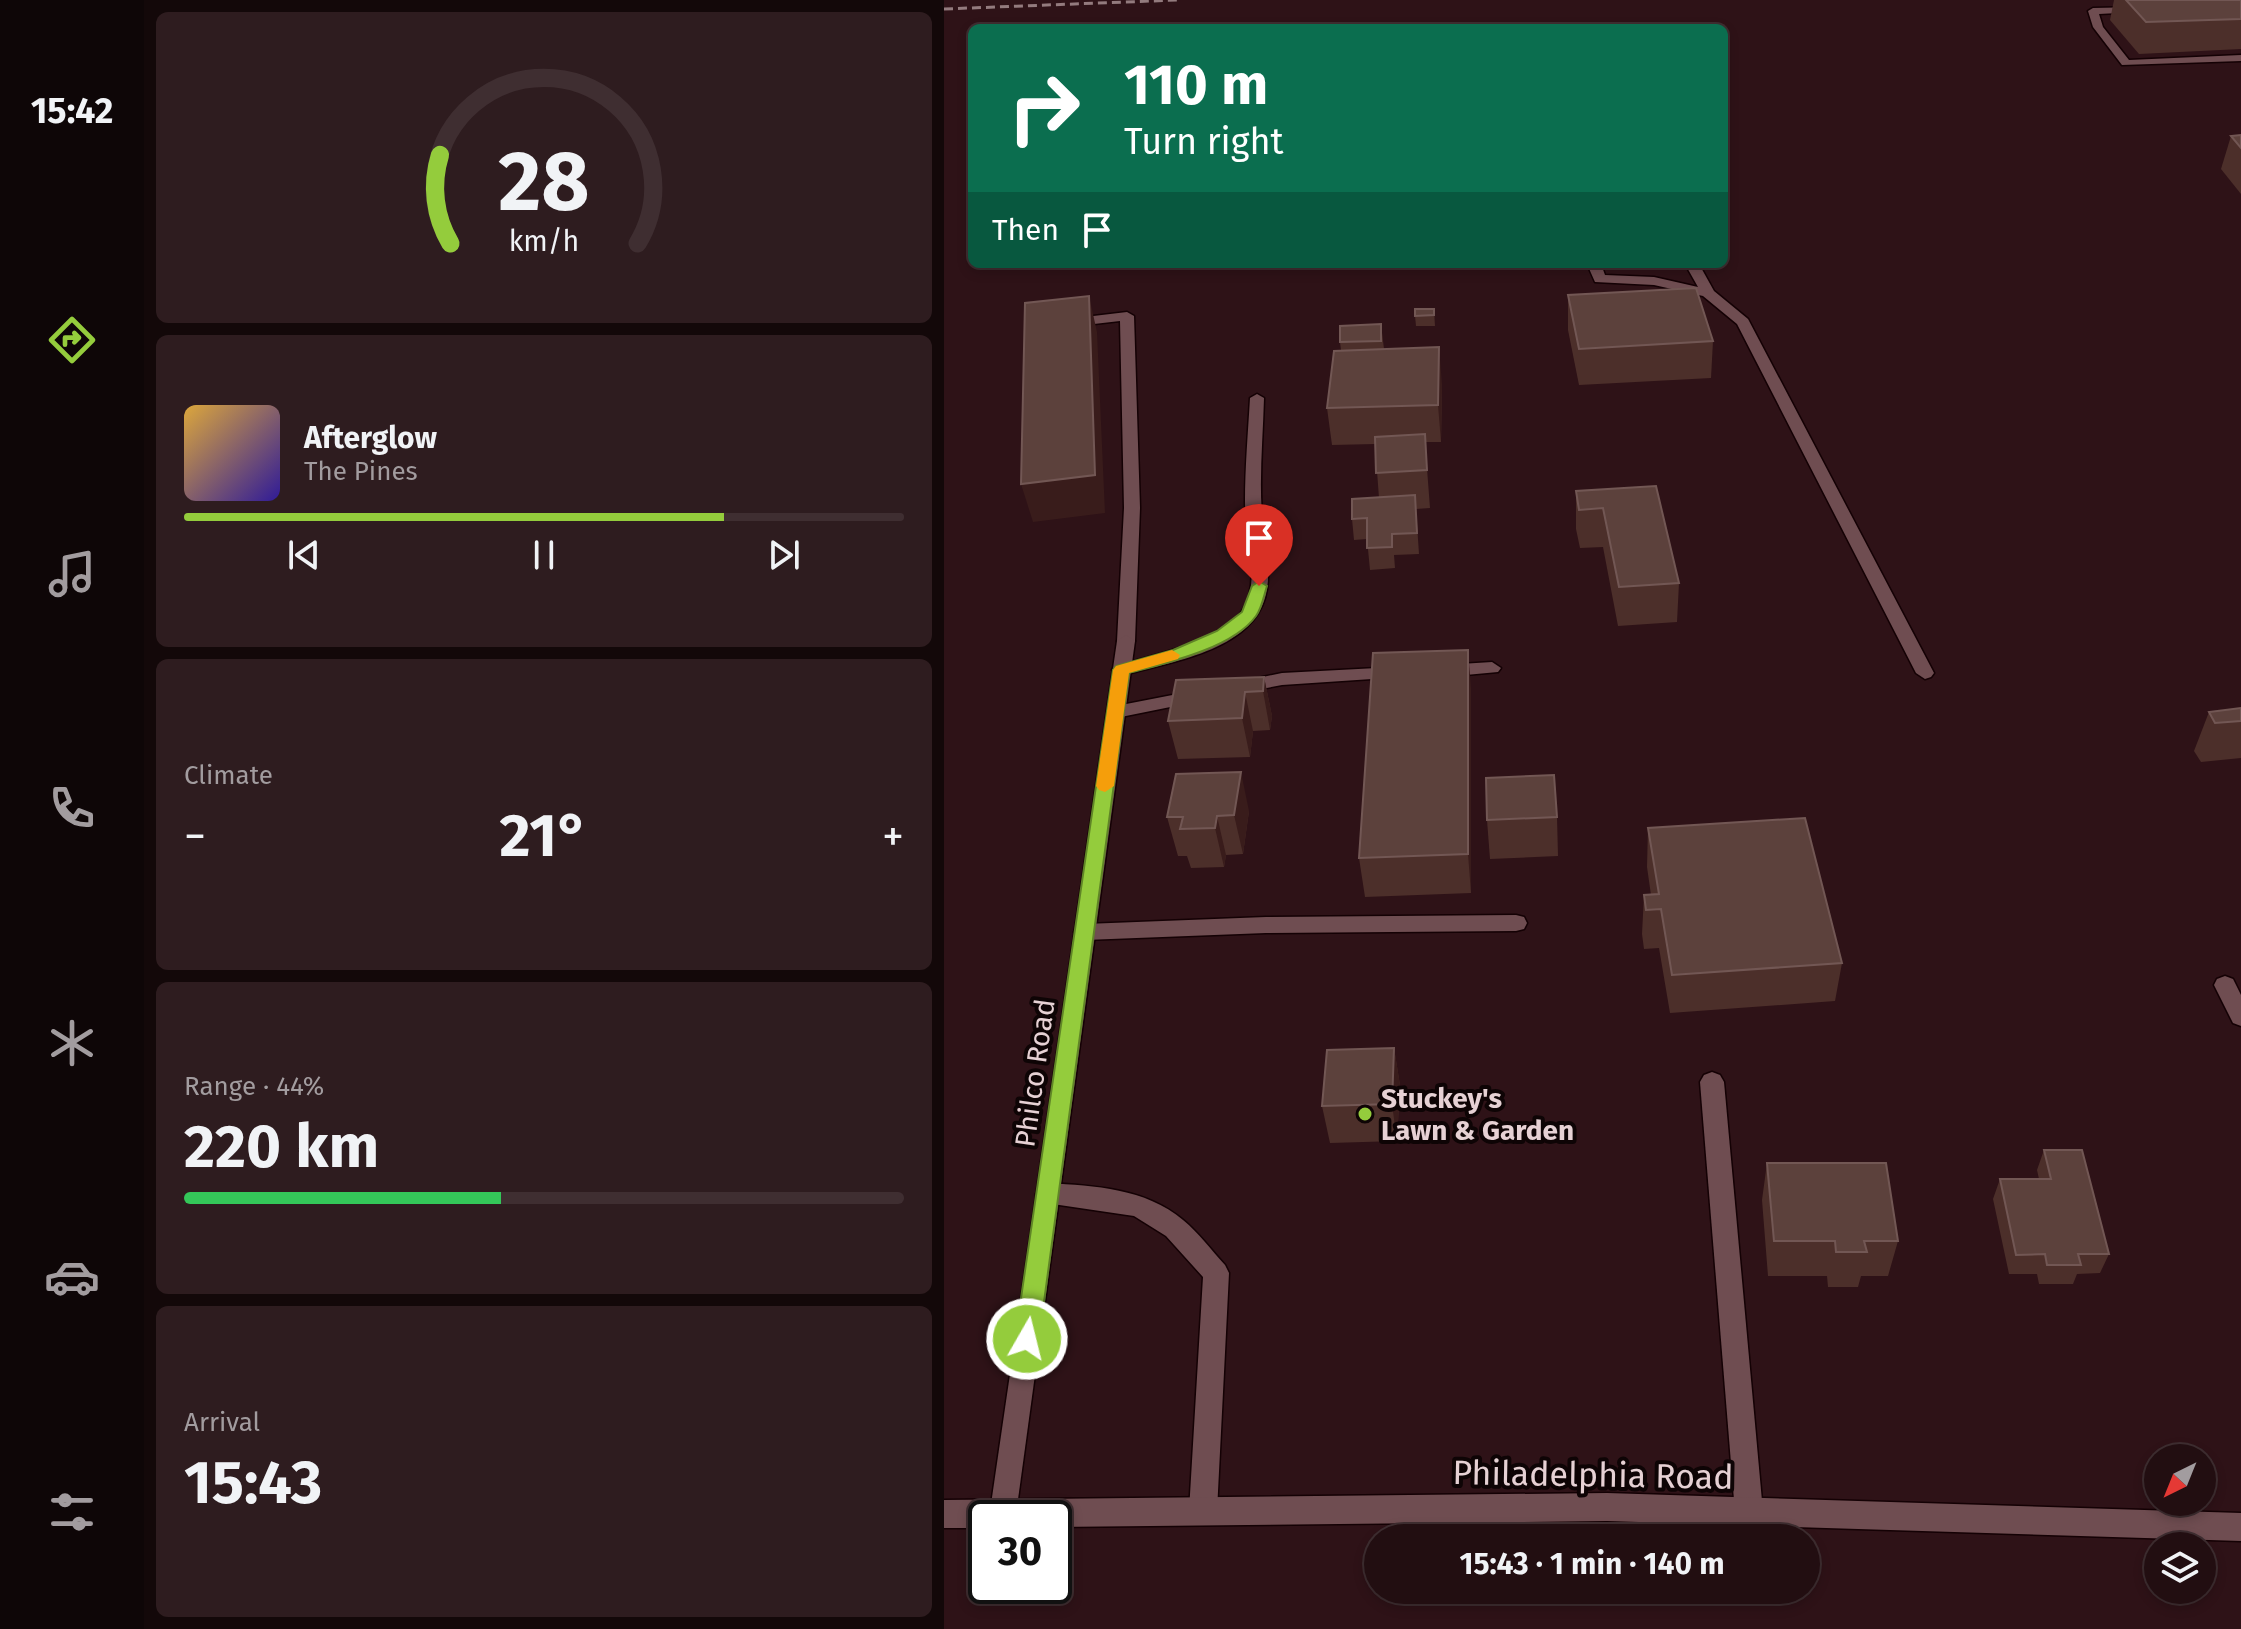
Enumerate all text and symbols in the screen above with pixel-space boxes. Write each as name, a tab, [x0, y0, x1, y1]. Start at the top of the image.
text: 110 m	[1124, 52, 1268, 119]
icon: right	[992, 56, 1096, 160]
text: 15:42	[31, 89, 113, 133]
text: Turn right	[1124, 120, 1284, 164]
text: 28	[498, 131, 590, 231]
icon: arrive	[1075, 208, 1119, 252]
text: Then	[992, 212, 1059, 248]
text: km/h	[509, 224, 579, 259]
icon: directions	[44, 312, 100, 368]
text: Afterglow	[304, 420, 437, 456]
text: The Pines	[304, 456, 418, 487]
pin	[1225, 504, 1293, 586]
icon: arrive	[1237, 516, 1281, 560]
icon: previous	[282, 533, 326, 577]
icon: pause	[522, 533, 566, 577]
icon: next	[762, 533, 806, 577]
icon: music	[44, 546, 100, 602]
text: Climate	[184, 760, 273, 791]
icon: phone	[44, 780, 100, 836]
text: 21°	[500, 800, 588, 872]
text: −	[184, 810, 206, 863]
text: +	[882, 810, 904, 863]
street label: Philco Road	[1008, 997, 1062, 1149]
icon: climate	[44, 1015, 100, 1071]
text: Range · 44%	[184, 1071, 324, 1102]
place label: Stuckey's Lawn & Garden	[1381, 1082, 1574, 1147]
marker: Stuckey's Lawn & Garden	[1356, 1105, 1374, 1123]
text: 220 km	[184, 1111, 379, 1183]
icon: car	[44, 1249, 100, 1305]
position arrow	[985, 1297, 1069, 1381]
text: Arrival	[184, 1407, 260, 1438]
north arrow	[2144, 1444, 2216, 1516]
map controls	[2144, 1444, 2216, 1604]
text: 15:43	[184, 1447, 322, 1519]
street label: Philadelphia Road	[1452, 1452, 1734, 1498]
icon: filters	[44, 1484, 100, 1540]
speed limit sign: 30	[968, 1500, 1072, 1604]
button: layers	[2144, 1532, 2216, 1604]
text: 15:43 · 1 min · 140 m	[1460, 1546, 1725, 1582]

